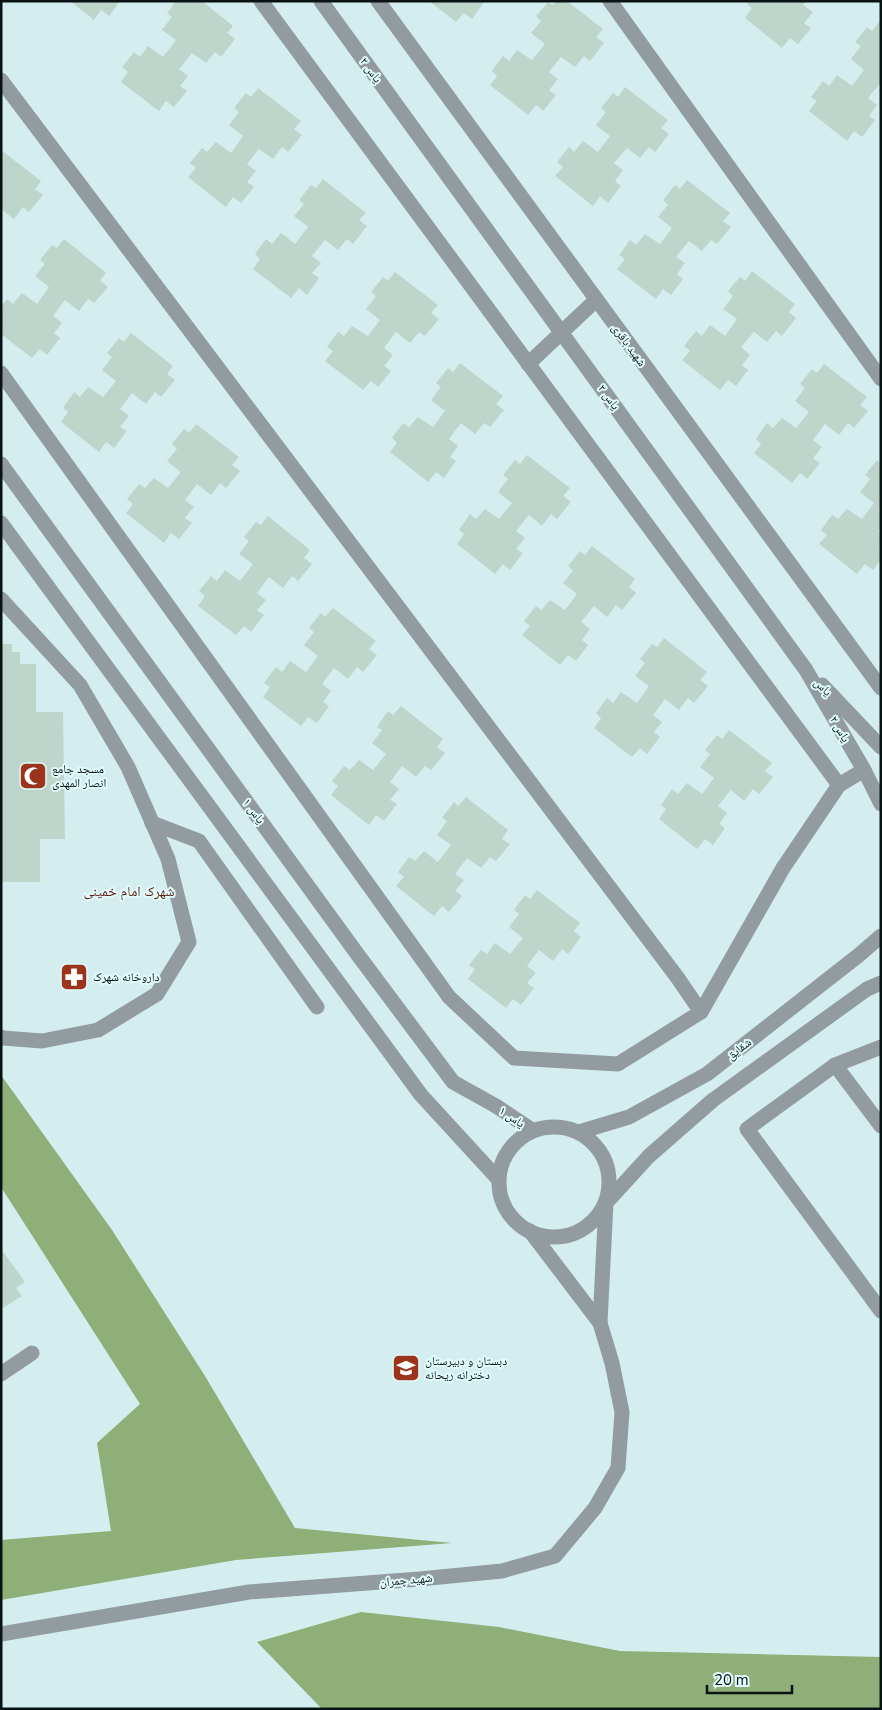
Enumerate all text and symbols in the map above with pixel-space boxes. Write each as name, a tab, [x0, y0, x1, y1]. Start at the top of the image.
street label: یاس ۲	[356, 54, 386, 86]
street label: شهید باقری	[608, 320, 650, 370]
street label: یاس ۲	[594, 381, 624, 413]
street label: یاس	[811, 675, 836, 700]
street label: یاس ۲	[826, 713, 854, 745]
mosque icon: مسجد جامع انصار المهدی	[18, 761, 48, 791]
place label: مسجد جامع انصار المهدی	[52, 761, 106, 791]
street label: یاس ۱	[239, 795, 269, 827]
district label: شهرک امام خمینی	[83, 882, 175, 901]
pharmacy icon: داروخانه شهرک	[59, 962, 89, 992]
place label: داروخانه شهرک	[93, 969, 160, 985]
street label: شقایق	[723, 1034, 755, 1064]
street label: یاس ۱	[496, 1103, 528, 1132]
school or university icon: دبستان و دبیرستان دخترانه ریحانه	[391, 1353, 421, 1383]
place label: دبستان و دبیرستان دخترانه ریحانه	[425, 1353, 507, 1383]
street label: شهید چمران	[379, 1570, 433, 1590]
scale bar	[707, 1662, 792, 1694]
text: 20 m	[714, 1670, 749, 1690]

